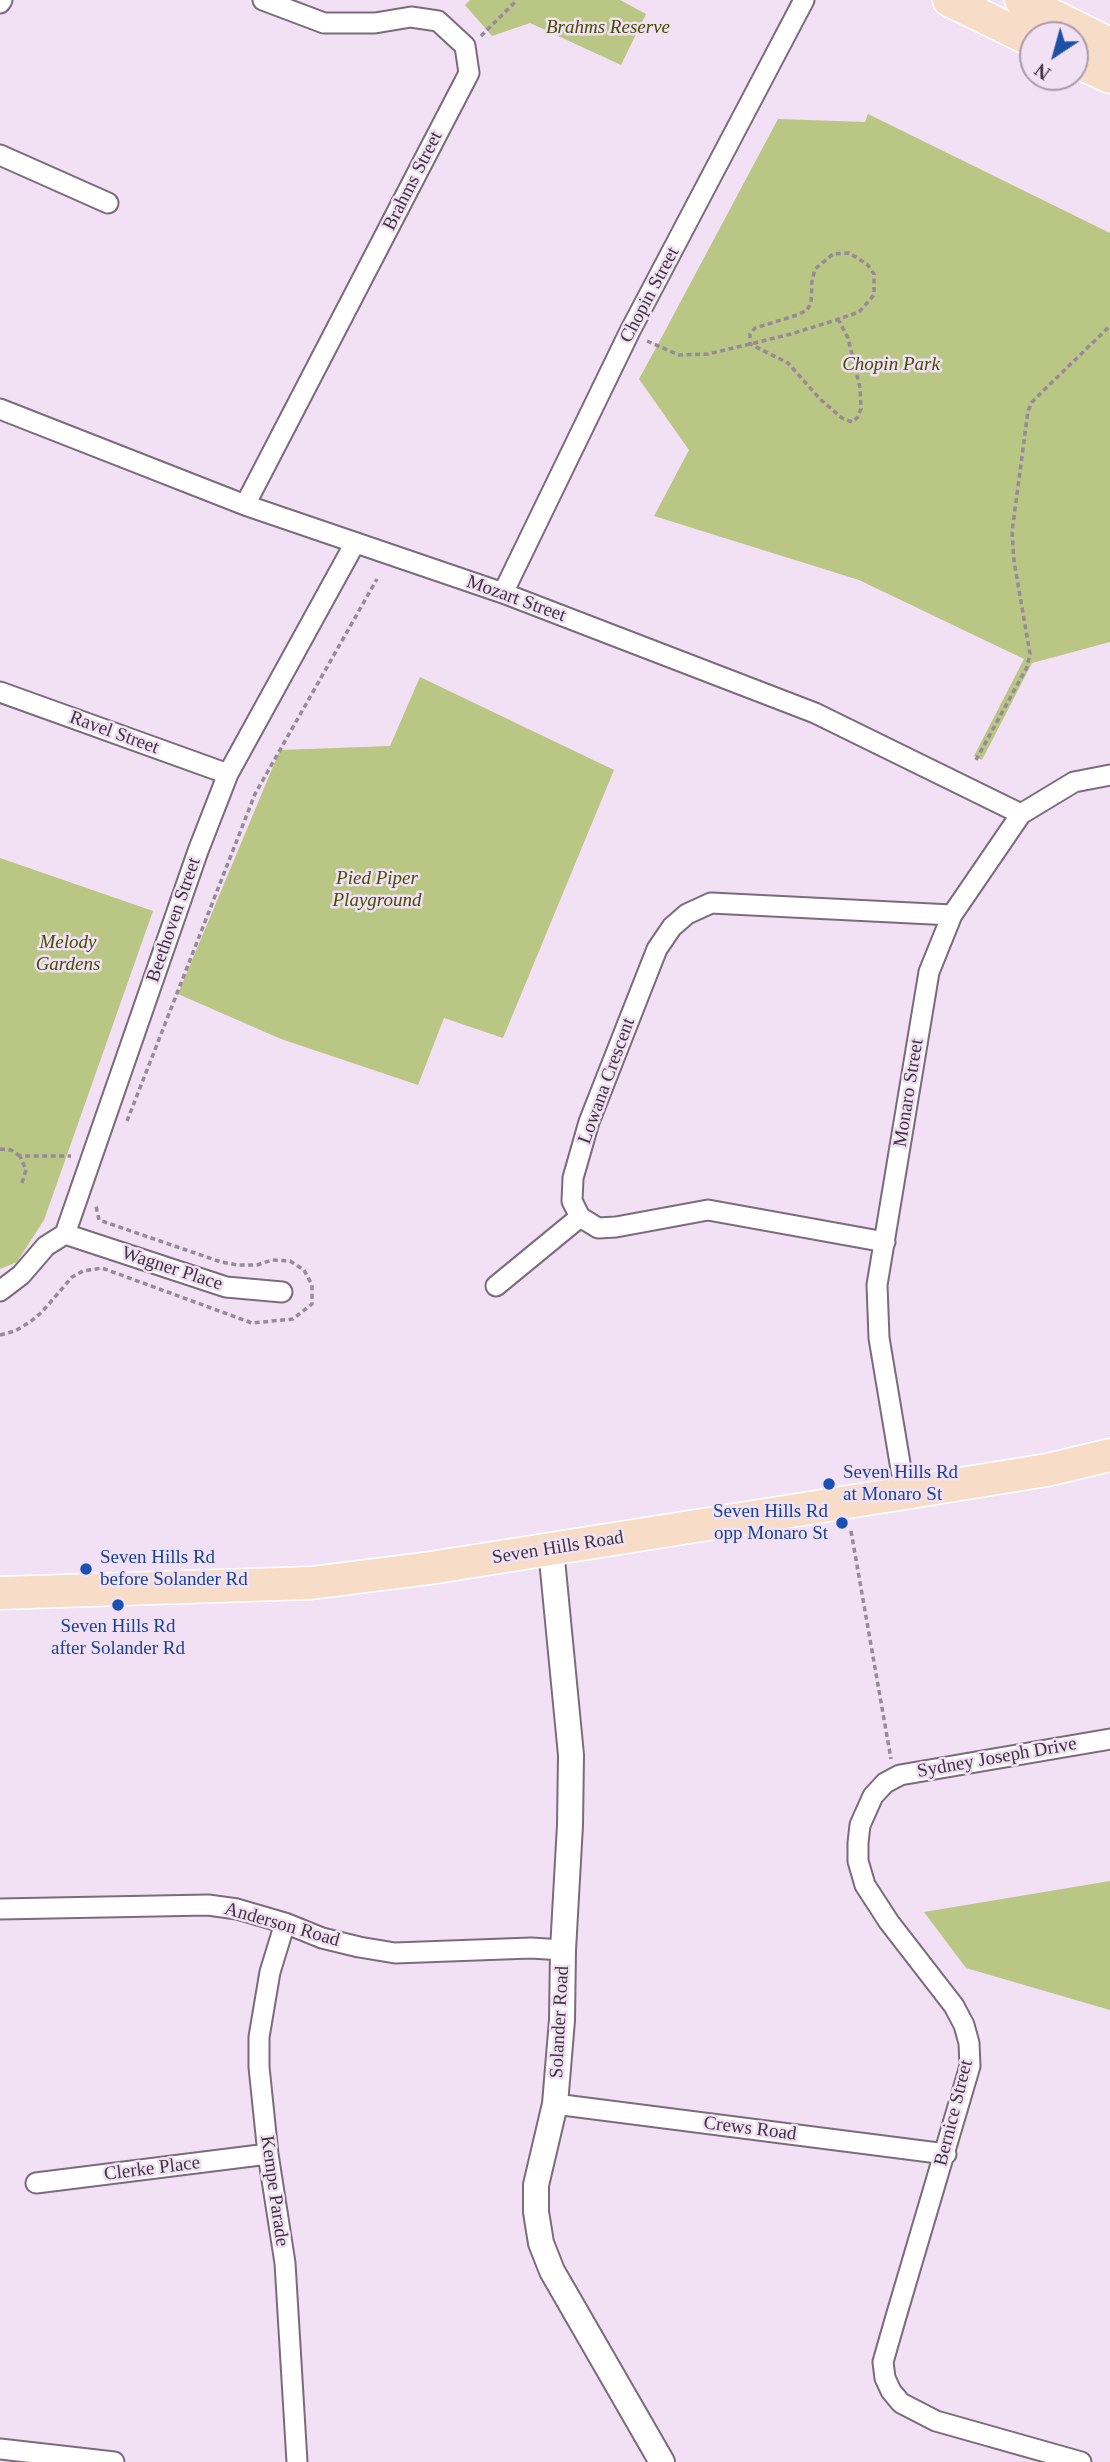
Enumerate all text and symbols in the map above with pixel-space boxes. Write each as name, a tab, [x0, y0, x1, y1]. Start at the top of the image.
park label: Brahms Reserve	[546, 17, 670, 39]
north arrow	[1019, 21, 1089, 91]
text: N	[1031, 59, 1054, 84]
street label: Brahms Street	[378, 128, 448, 234]
street label: Chopin Street	[615, 243, 685, 347]
park label: Chopin Park	[842, 354, 940, 376]
street label: Mozart Street	[463, 571, 569, 627]
street label: Ravel Street	[66, 706, 162, 760]
street label: Beethoven Street	[142, 855, 206, 985]
park label: Pied Piper Playground	[332, 868, 422, 912]
park label: Melody Gardens	[36, 932, 100, 976]
street label: Lowana Crescent	[574, 1015, 640, 1147]
street label: Monaro Street	[889, 1037, 929, 1149]
street label: Wagner Place	[119, 1242, 225, 1296]
place label: Seven Hills Rd at Monaro St	[843, 1462, 958, 1506]
marker: Seven Hills Rd at Monaro St	[821, 1476, 837, 1492]
place label: Seven Hills Rd opp Monaro St	[713, 1501, 828, 1545]
marker: Seven Hills Rd opp Monaro St	[834, 1515, 850, 1531]
street label: Seven Hills Road	[491, 1526, 625, 1570]
place label: Seven Hills Rd before Solander Rd	[100, 1547, 248, 1591]
marker: Seven Hills Rd before Solander Rd	[78, 1561, 94, 1577]
marker: Seven Hills Rd after Solander Rd	[110, 1597, 126, 1613]
place label: Seven Hills Rd after Solander Rd	[51, 1616, 185, 1660]
street label: Sydney Joseph Drive	[916, 1733, 1078, 1783]
street label: Anderson Road	[222, 1898, 342, 1952]
street label: Solander Road	[546, 1965, 574, 2079]
street label: Bernice Street	[930, 2058, 978, 2168]
street label: Crews Road	[702, 2112, 798, 2146]
street label: Kempe Parade	[255, 2134, 293, 2248]
street label: Clerke Place	[103, 2152, 201, 2186]

